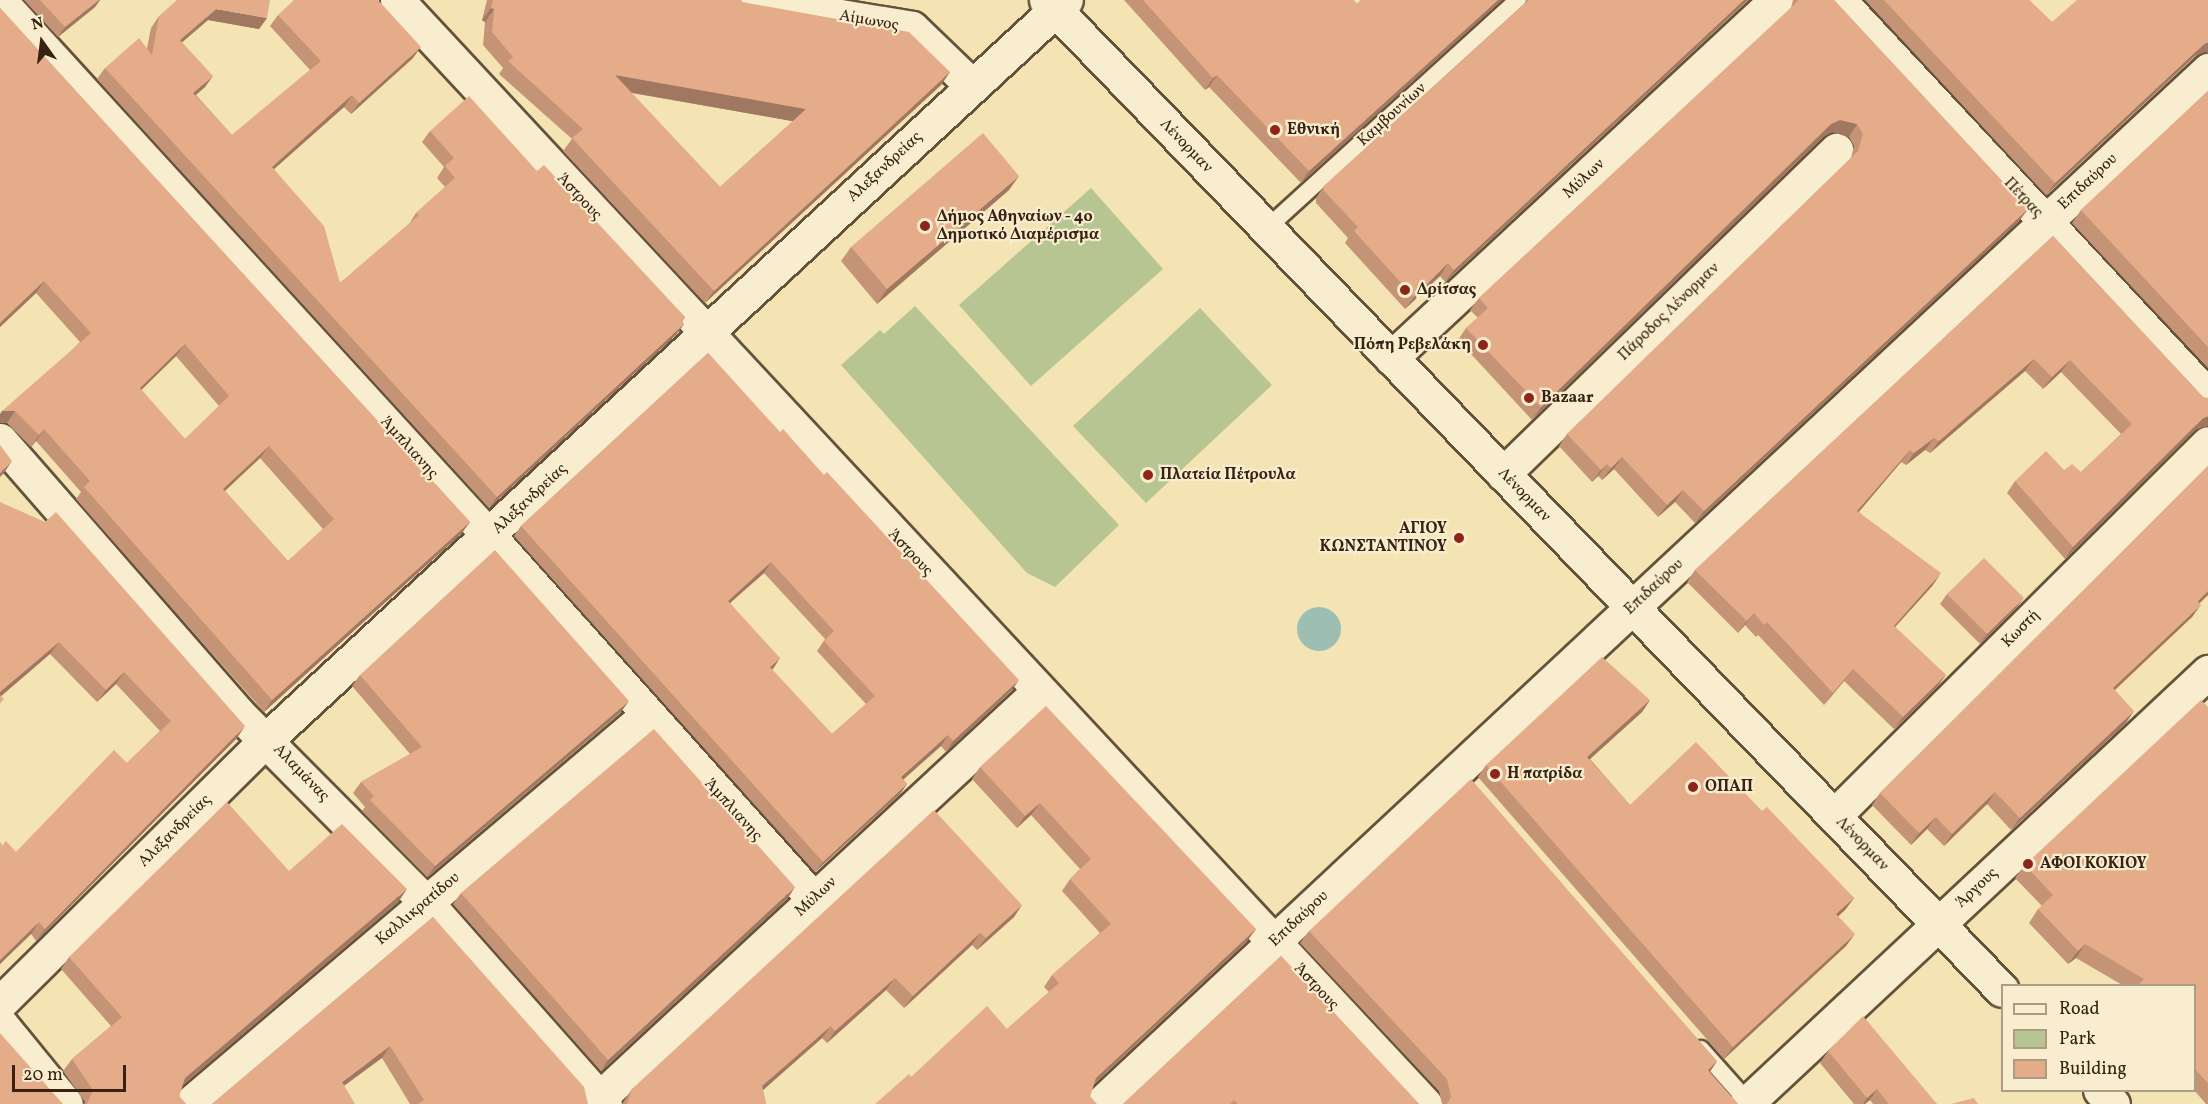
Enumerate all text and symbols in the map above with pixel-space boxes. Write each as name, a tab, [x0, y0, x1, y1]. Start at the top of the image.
street label: Αίμωνος	[838, 6, 900, 36]
north arrow	[12, 12, 72, 72]
text: N	[29, 12, 46, 37]
street label: Καμβουνίων	[1354, 79, 1430, 151]
street label: Λένορμαν	[1155, 115, 1217, 177]
place label: Εθνική	[1287, 120, 1340, 140]
marker: Εθνική	[1268, 123, 1282, 137]
street label: Αλεξανδρείας	[844, 128, 926, 206]
street label: Επιδαύρου	[2054, 150, 2122, 214]
street label: Μύλων	[1559, 155, 1609, 203]
street label: Άστρους	[552, 169, 606, 225]
street label: Πέτρας	[1999, 174, 2047, 222]
place label: Δήμος Αθηναίων - 4ο Δημοτικό Διαμέρισμα	[937, 207, 1099, 245]
marker: Δήμος Αθηναίων - 4ο Δημοτικό Διαμέρισμα	[918, 219, 932, 233]
street label: Πάροδος Λένορμαν	[1614, 259, 1724, 365]
place label: Δρίτσας	[1417, 280, 1476, 300]
marker: Δρίτσας	[1398, 283, 1412, 297]
place label: Πόπη Ρεβελάκη	[1354, 335, 1471, 355]
marker: Πόπη Ρεβελάκη	[1476, 338, 1490, 352]
place label: Bazaar	[1541, 388, 1594, 408]
marker: Bazaar	[1522, 391, 1536, 405]
street label: Άμπλιανης	[376, 413, 442, 483]
street label: Αλεξανδρείας	[489, 460, 571, 538]
street label: Λένορμαν	[1493, 464, 1555, 526]
place label: Πλατεία Πέτρουλα	[1160, 465, 1296, 485]
marker: Πλατεία Πέτρουλα	[1141, 468, 1155, 482]
place label: ΑΓΙΟΥ ΚΩΝΣΤΑΝΤΙΝΟΥ	[1320, 519, 1447, 557]
street label: Άστρους	[883, 525, 937, 581]
marker: ΑΓΙΟΥ ΚΩΝΣΤΑΝΤΙΝΟΥ	[1452, 531, 1466, 545]
street label: Επιδαύρου	[1620, 555, 1688, 619]
street label: Κωστή	[1998, 606, 2044, 652]
street label: Αλαμάνας	[269, 740, 333, 806]
place label: Η πατρίδα	[1507, 764, 1583, 784]
marker: Η πατρίδα	[1488, 767, 1502, 781]
street label: Άμπλιανης	[700, 775, 766, 845]
place label: ΟΠΑΠ	[1705, 777, 1753, 797]
marker: ΟΠΑΠ	[1686, 780, 1700, 794]
street label: Αλεξανδρείας	[135, 791, 215, 871]
street label: Λένορμαν	[1831, 813, 1893, 875]
place label: ΑΦΟΙ ΚΟΚΙΟΥ	[2040, 854, 2147, 874]
marker: ΑΦΟΙ ΚΟΚΙΟΥ	[2021, 857, 2035, 871]
street label: Άργους	[1952, 864, 2002, 912]
street label: Καλλικρατίδου	[372, 868, 464, 950]
street label: Μύλων	[791, 873, 841, 921]
street label: Επιδαύρου	[1265, 887, 1333, 951]
street label: Άστρους	[1289, 959, 1343, 1015]
legend	[2001, 984, 2196, 1092]
text: Road	[2059, 997, 2100, 1022]
text: Park	[2059, 1027, 2096, 1052]
scale bar	[15, 1053, 129, 1091]
text: Building	[2059, 1057, 2127, 1082]
text: 20 m	[23, 1063, 63, 1088]

